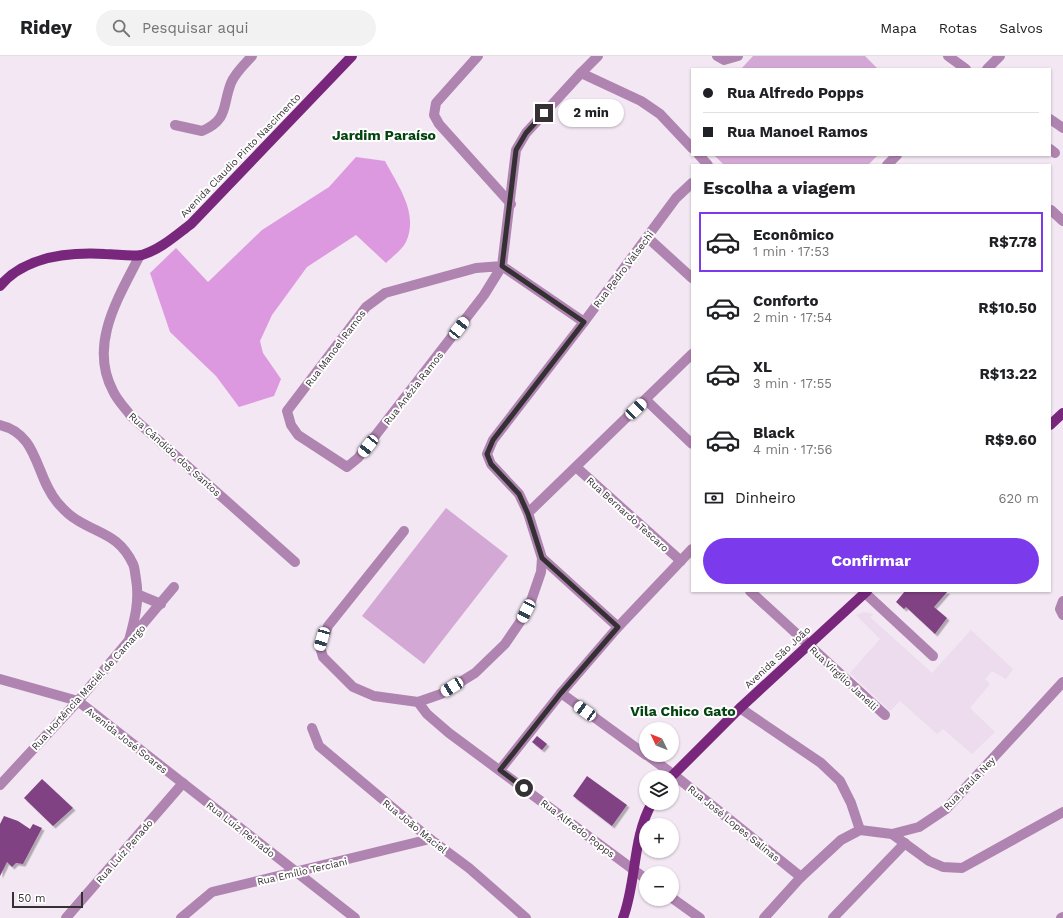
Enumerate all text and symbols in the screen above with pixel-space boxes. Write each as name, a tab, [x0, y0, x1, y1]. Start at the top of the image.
search box	[96, 10, 376, 46]
text: Ridey	[20, 16, 72, 39]
icon: search	[110, 17, 132, 39]
text: Pesquisar aqui	[142, 19, 249, 37]
text: Mapa	[880, 20, 917, 36]
text: Rotas	[939, 20, 977, 36]
text: Salvos	[999, 20, 1043, 36]
text: Rua Alfredo Popps	[727, 84, 864, 102]
street label: Avenida Claudio Pinto Nascimento	[178, 91, 303, 220]
callout: 2 min	[558, 99, 624, 127]
route end	[535, 104, 553, 122]
text: 2 min	[573, 105, 609, 120]
text: Rua Manoel Ramos	[727, 123, 868, 141]
district label: Jardim Paraíso	[332, 127, 436, 143]
text: Escolha a viagem	[703, 177, 856, 198]
icon: car	[705, 224, 741, 260]
text: Econômico	[753, 226, 834, 244]
street label: Rua Pedro Valsechi	[591, 229, 656, 310]
text: R$7.78	[989, 233, 1037, 251]
text: 1 min · 17:53	[753, 244, 829, 259]
icon: car	[705, 290, 741, 326]
text: Conforto	[753, 292, 818, 310]
text: R$10.50	[978, 299, 1037, 317]
street label: Rua Manoel Ramos	[303, 308, 368, 389]
text: 2 min · 17:54	[753, 310, 832, 325]
car	[447, 315, 471, 341]
street label: Rua Anézia Ramos	[381, 350, 445, 427]
icon: car	[705, 356, 741, 392]
text: XL	[753, 358, 772, 376]
text: R$13.22	[979, 365, 1037, 383]
text: 3 min · 17:55	[753, 376, 832, 391]
car	[623, 396, 649, 422]
street label: Rua Cândido dos Santos	[127, 410, 223, 498]
icon: car	[705, 422, 741, 458]
text: Black	[753, 424, 795, 442]
text: R$9.60	[985, 431, 1037, 449]
car	[356, 433, 380, 459]
text: 4 min · 17:56	[753, 442, 833, 457]
street label: Rua Bernardo Tescaro	[584, 475, 671, 554]
icon: cash	[703, 487, 725, 509]
text: Dinheiro	[735, 489, 796, 507]
text: 620 m	[999, 491, 1039, 506]
button: Confirmar	[703, 538, 1039, 584]
car	[515, 598, 537, 624]
street label: Rua Hortência Maciél de Camargo	[29, 623, 147, 752]
street label: Avenida São João	[742, 624, 812, 691]
car	[313, 626, 331, 652]
street label: Rua Virgílio Janelli	[807, 644, 880, 713]
car	[439, 676, 465, 698]
car	[572, 699, 598, 723]
district label: Vila Chico Gato	[630, 703, 736, 719]
street label: Avenida José Soares	[84, 705, 169, 776]
north arrow	[639, 722, 679, 762]
map controls	[639, 722, 679, 906]
street label: Rua Paula Ney	[941, 754, 998, 812]
button: layers	[639, 770, 679, 810]
route start	[515, 779, 533, 797]
street label: Rua José Lopes Salinas	[686, 783, 782, 864]
street label: Rua João Maciel	[380, 797, 449, 856]
street label: Rua Alfredo Popps	[538, 797, 617, 860]
street label: Rua Luíz Peinado	[204, 799, 277, 859]
street label: Rua Luíz Penado	[94, 817, 155, 885]
button: +	[639, 818, 679, 858]
street label: Rua Emílio Terciani	[256, 856, 348, 887]
button: −	[639, 866, 679, 906]
scale bar	[12, 890, 83, 909]
text: 50 m	[18, 892, 45, 905]

